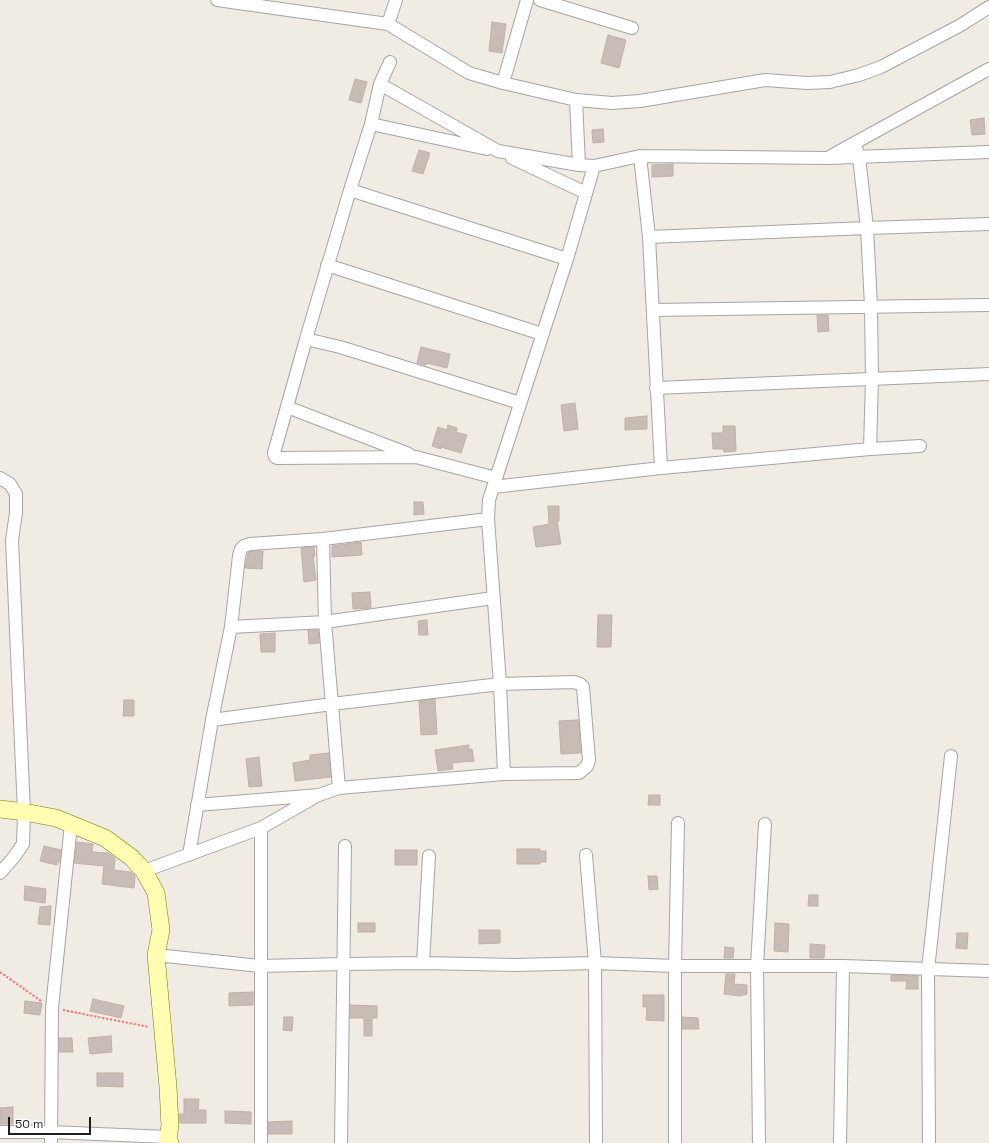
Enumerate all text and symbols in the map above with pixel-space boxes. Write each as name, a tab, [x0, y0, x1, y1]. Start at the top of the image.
scale bar	[10, 1109, 93, 1135]
text: 50 m	[15, 1116, 43, 1132]

